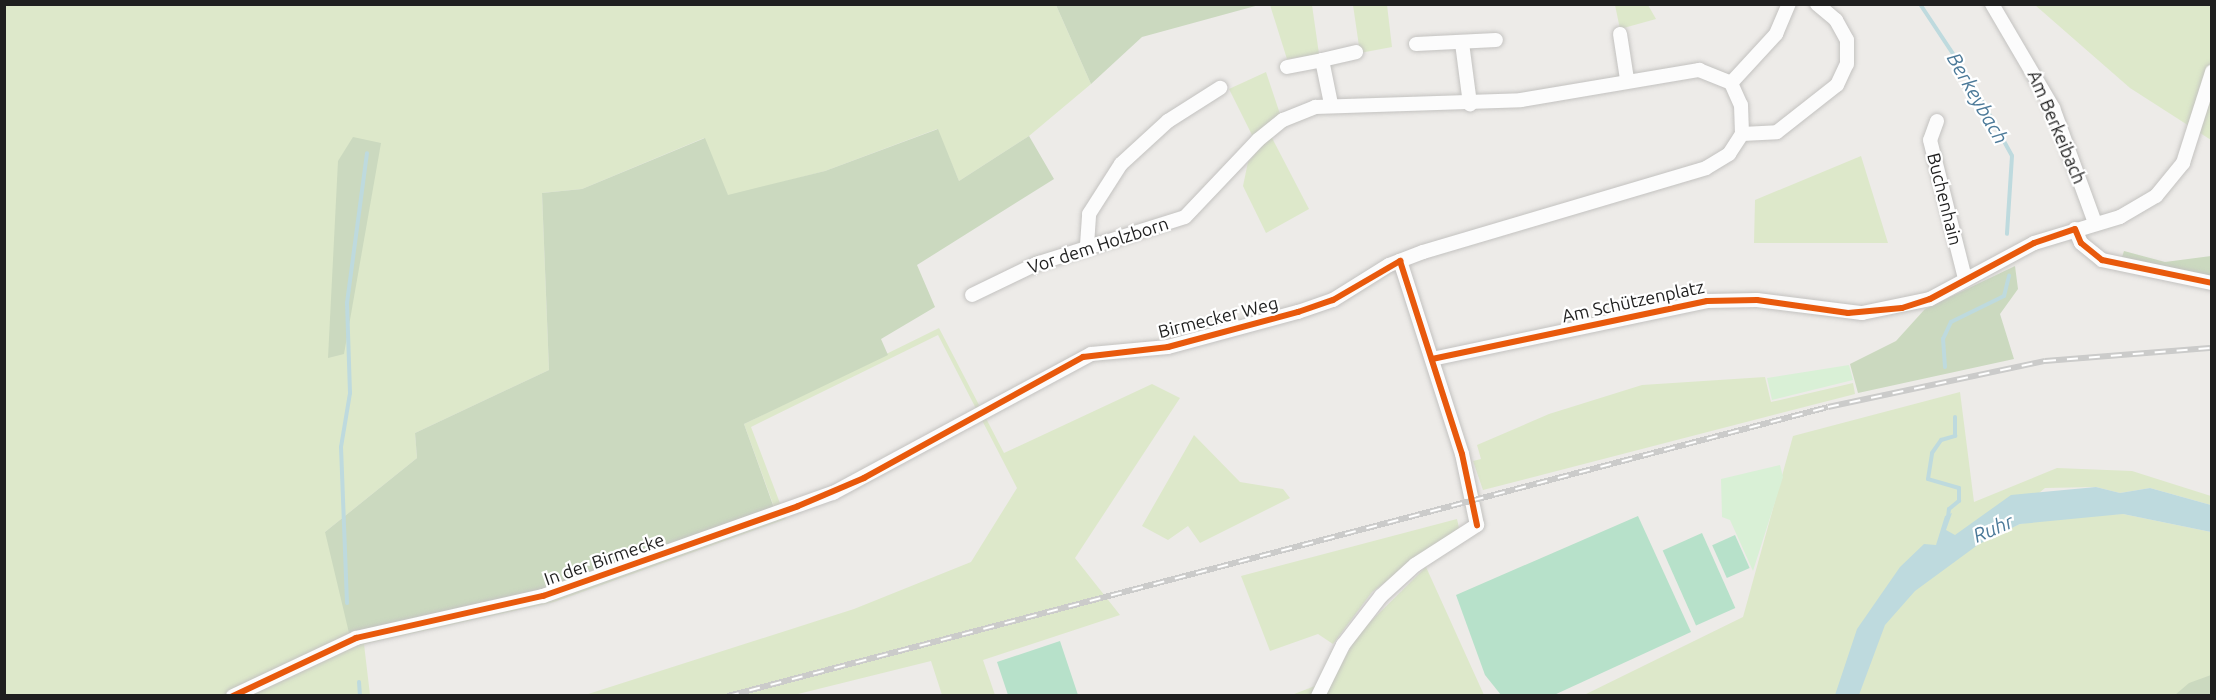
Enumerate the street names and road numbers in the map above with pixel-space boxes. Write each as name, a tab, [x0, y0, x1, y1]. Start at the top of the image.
street label: Am Berkeibach	[2023, 67, 2091, 187]
street label: Buchenhain	[1923, 150, 1967, 248]
street label: Vor dem Holzborn	[1025, 212, 1171, 278]
street label: Am Schützenplatz	[1560, 275, 1706, 327]
street label: Birmecker Weg	[1156, 292, 1280, 342]
street label: In der Birmecke	[541, 528, 667, 590]

